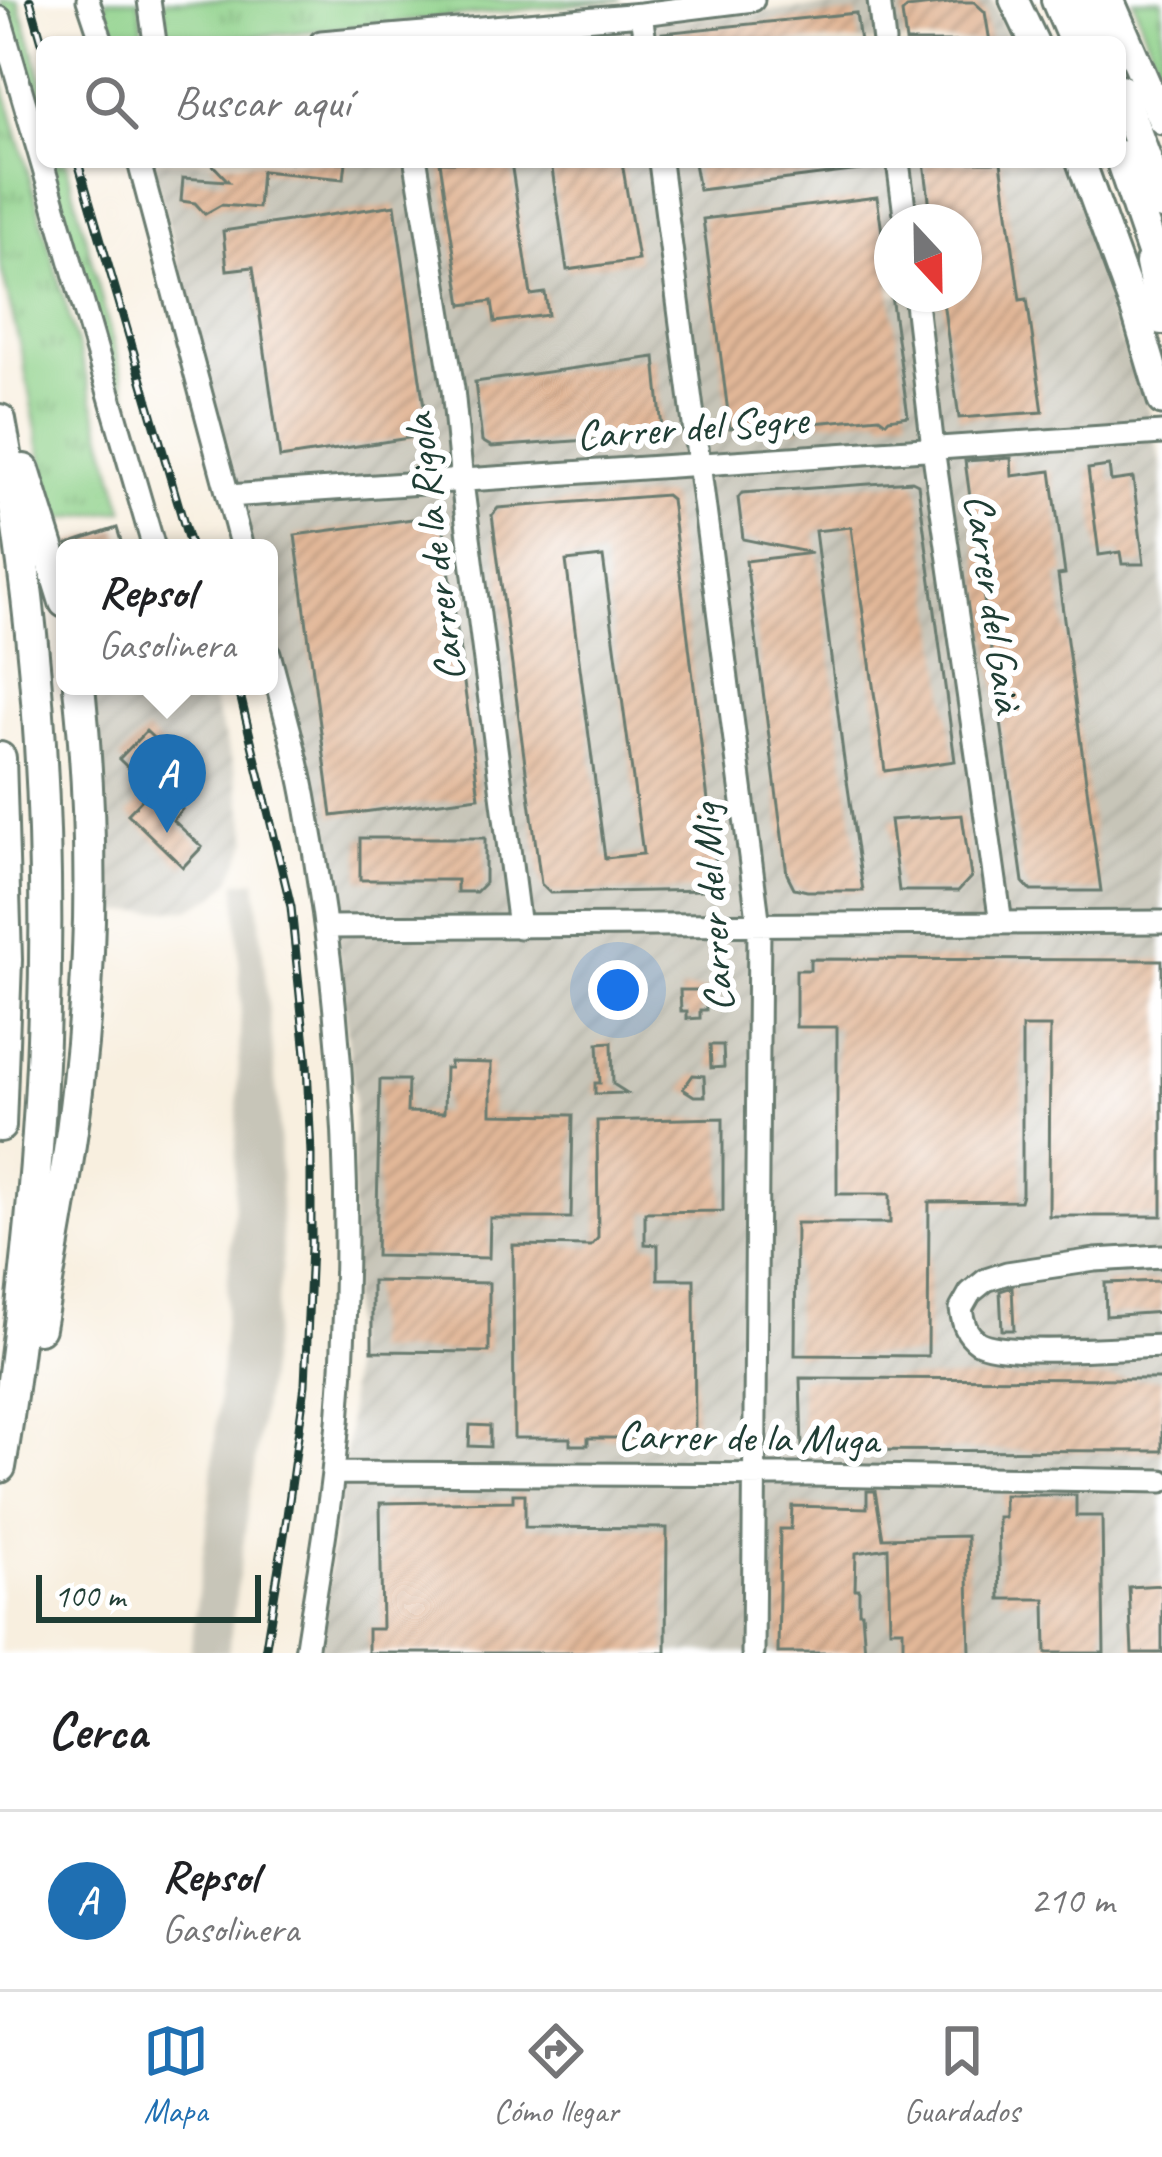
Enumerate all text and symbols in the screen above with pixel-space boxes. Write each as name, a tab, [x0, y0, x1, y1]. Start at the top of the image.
search box	[36, 36, 1126, 168]
icon: search	[78, 69, 144, 135]
text: Buscar aquí	[174, 74, 350, 131]
north arrow	[874, 204, 982, 312]
street label: Carrer del Segre	[575, 393, 812, 462]
street label: Carrer de la Rigola	[391, 409, 477, 684]
street label: Carrer del Gaià	[952, 491, 1035, 718]
popup	[56, 539, 278, 695]
text: Repsol	[99, 564, 195, 621]
text: Gasolinera	[99, 621, 235, 670]
pin: A	[128, 734, 206, 833]
street label: Carrer del Mig	[679, 800, 746, 1014]
your location	[588, 960, 648, 1020]
street label: Carrer de la Muga	[617, 1409, 883, 1466]
scale bar	[36, 1569, 261, 1622]
text: 100 m	[54, 1575, 125, 1617]
text: Cerca	[48, 1699, 147, 1763]
text: Repsol	[162, 1848, 258, 1905]
text: A	[77, 1876, 97, 1925]
text: 210 m	[1030, 1876, 1114, 1925]
text: Gasolinera	[162, 1905, 299, 1954]
tab: Mapa	[143, 2018, 209, 2132]
tab: Cómo llegar	[494, 2018, 619, 2132]
tab: Guardados	[904, 2018, 1019, 2132]

